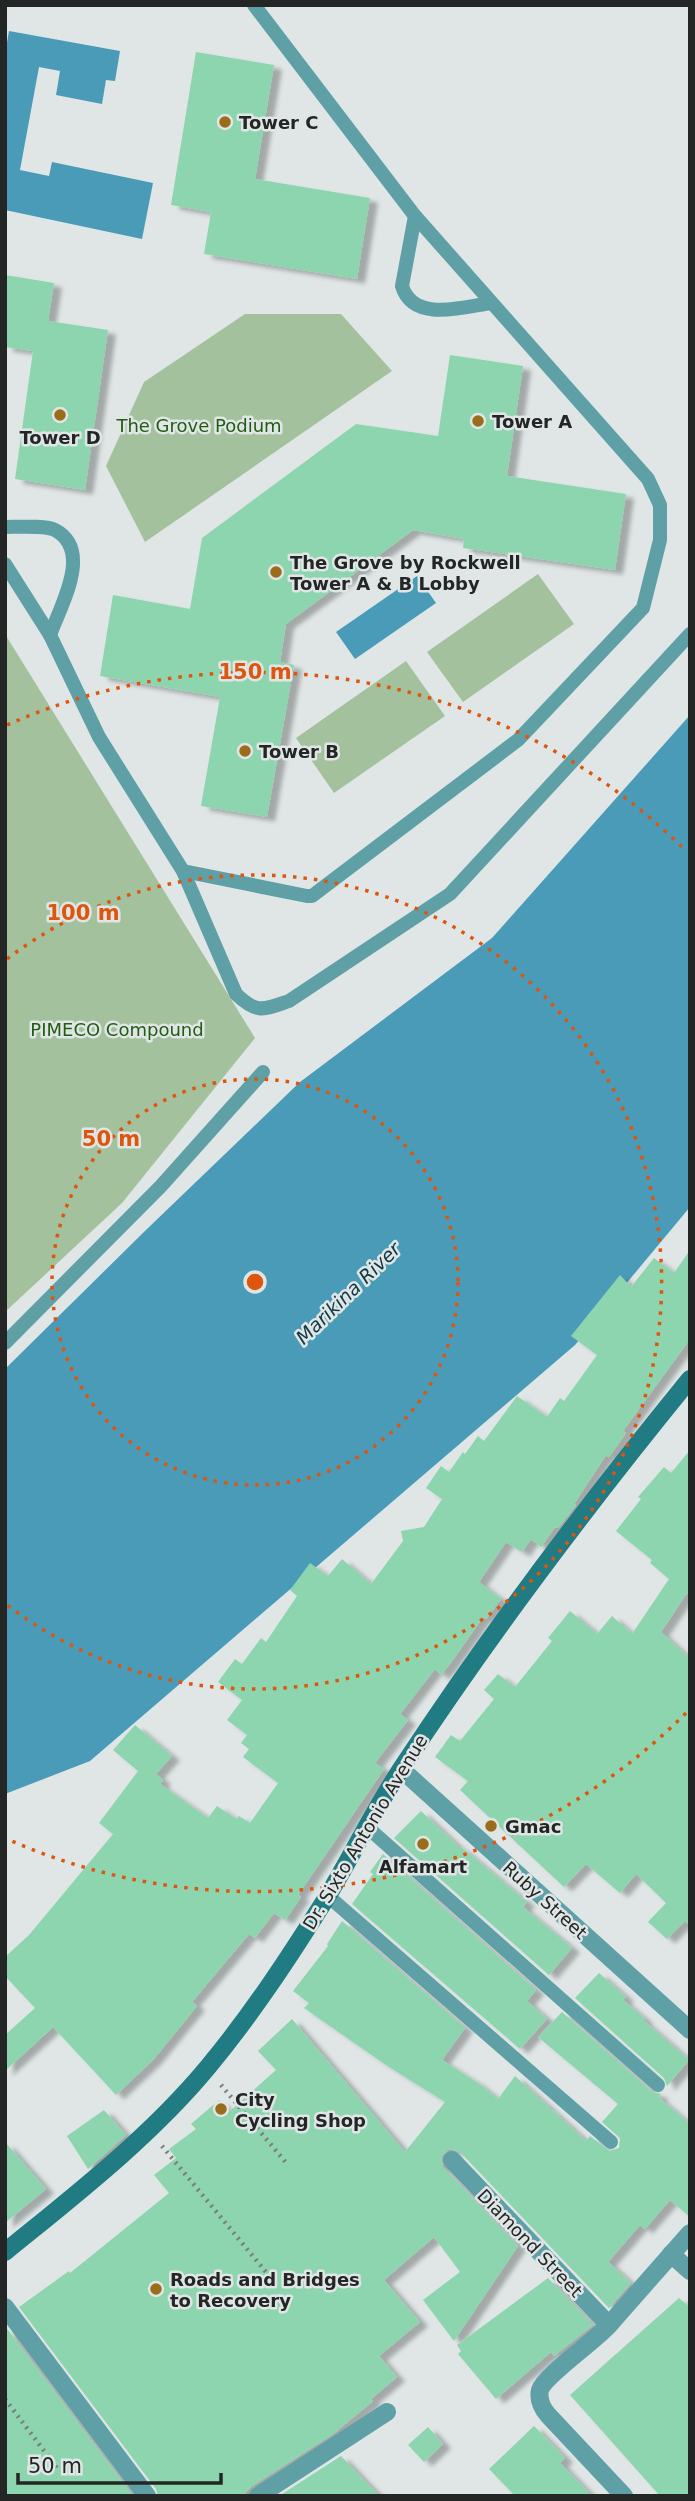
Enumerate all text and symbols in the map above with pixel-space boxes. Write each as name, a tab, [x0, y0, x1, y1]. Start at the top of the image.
place label: Tower C	[239, 112, 318, 133]
marker: Tower C	[217, 114, 233, 130]
marker: Tower D	[52, 407, 68, 423]
place label: Tower A	[492, 411, 572, 432]
marker: Tower A	[470, 413, 486, 429]
park label: The Grove Podium	[115, 415, 282, 436]
place label: Tower D	[19, 427, 101, 448]
place label: The Grove by Rockwell Tower A & B Lobby	[290, 552, 521, 594]
marker: The Grove by Rockwell Tower A & B Lobby	[268, 564, 284, 580]
text: 150 m	[218, 660, 292, 684]
place label: Tower B	[259, 741, 339, 762]
marker: Tower B	[237, 743, 253, 759]
text: 100 m	[46, 901, 120, 925]
park label: PIMECO Compound	[30, 1019, 204, 1040]
text: 50 m	[82, 1127, 140, 1151]
water label: Marikina River	[291, 1237, 406, 1348]
centre of rings	[243, 1270, 267, 1294]
street label: Dr. Sixto Antonio Avenue	[298, 1731, 432, 1933]
place label: Gmac	[505, 1816, 561, 1837]
marker: Gmac	[483, 1818, 499, 1834]
marker: Alfamart	[415, 1836, 431, 1852]
place label: Alfamart	[379, 1856, 468, 1877]
street label: Ruby Street	[499, 1857, 591, 1943]
place label: City Cycling Shop	[235, 2089, 366, 2131]
marker: City Cycling Shop	[213, 2101, 229, 2117]
street label: Diamond Street	[473, 2185, 587, 2301]
place label: Roads and Bridges to Recovery	[170, 2269, 360, 2311]
marker: Roads and Bridges to Recovery	[148, 2281, 164, 2297]
scale bar	[18, 2442, 220, 2486]
text: 50 m	[28, 2454, 82, 2478]

